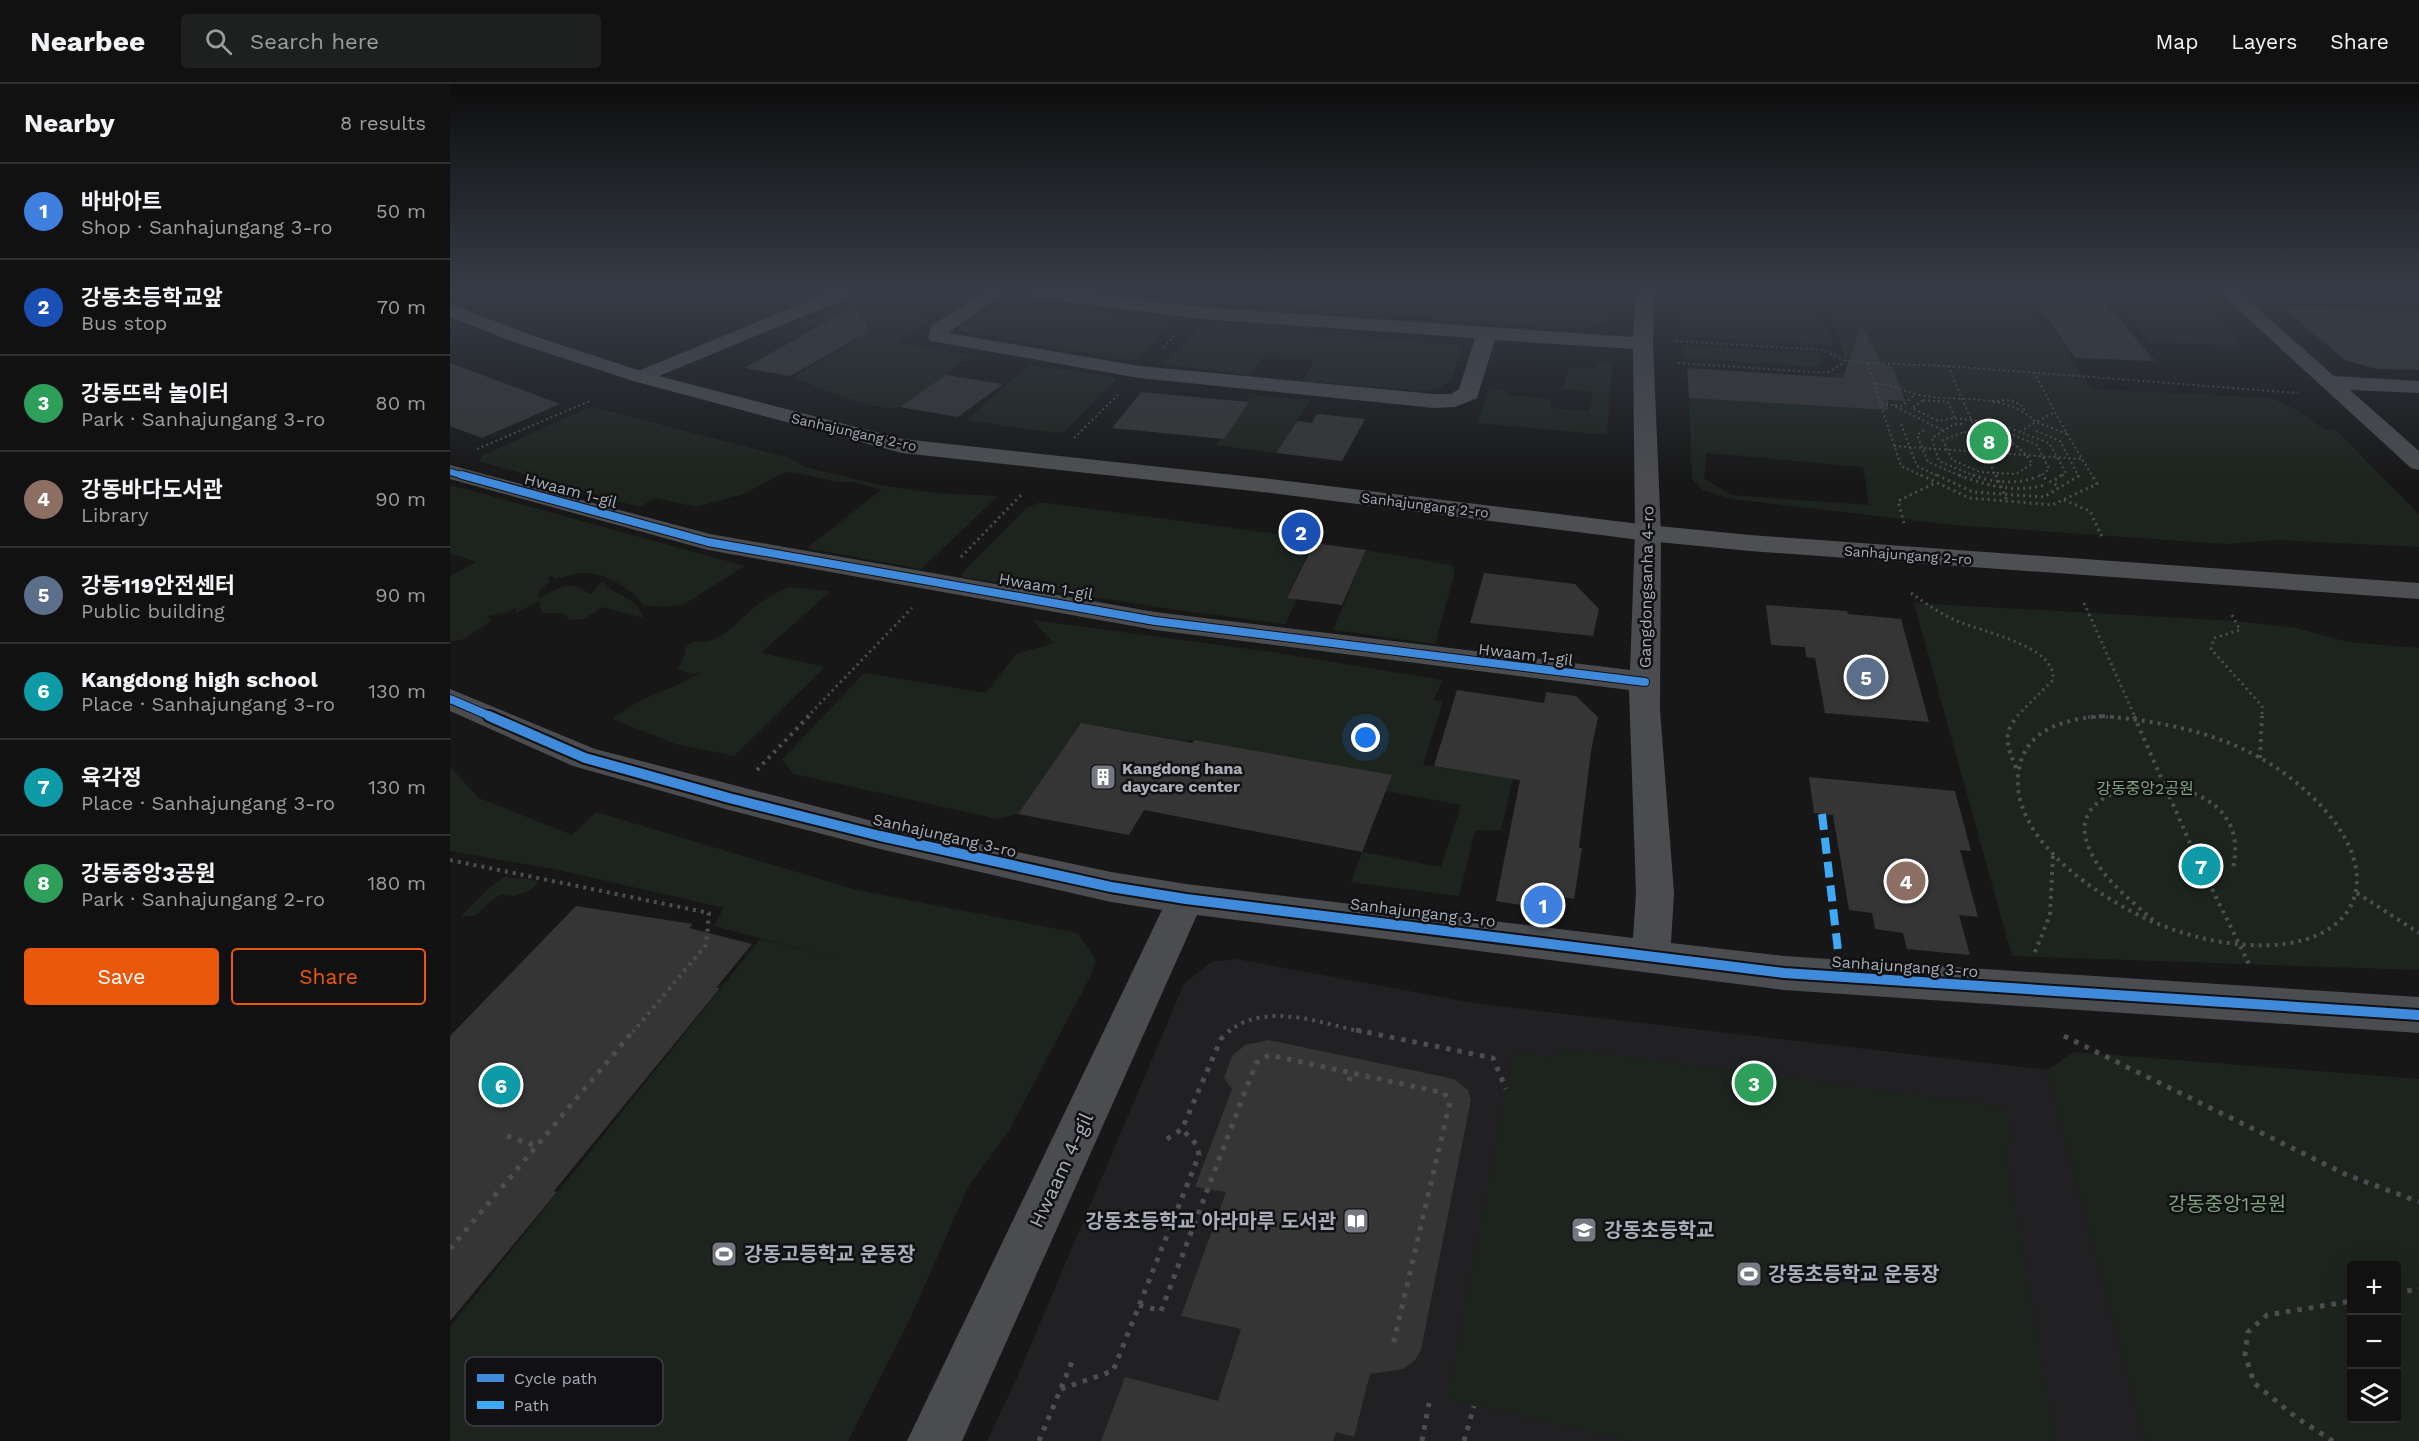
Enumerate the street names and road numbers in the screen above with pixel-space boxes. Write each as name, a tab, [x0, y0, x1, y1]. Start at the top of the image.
street label: Sanhajungang 2-ro	[790, 410, 918, 454]
street label: Hwaam 1-gil	[522, 469, 620, 512]
street label: Sanhajungang 2-ro	[1360, 489, 1490, 521]
street label: Gangdongsanha 4-ro	[1636, 506, 1657, 668]
street label: Sanhajungang 2-ro	[1843, 543, 1973, 567]
street label: Hwaam 1-gil	[997, 569, 1095, 604]
street label: Hwaam 1-gil	[1477, 639, 1575, 670]
street label: Sanhajungang 3-ro	[871, 810, 1019, 861]
street label: Sanhajungang 3-ro	[1349, 894, 1497, 931]
street label: Sanhajungang 3-ro	[1831, 952, 1979, 981]
street label: Hwaam 4-gil	[1024, 1109, 1098, 1231]

